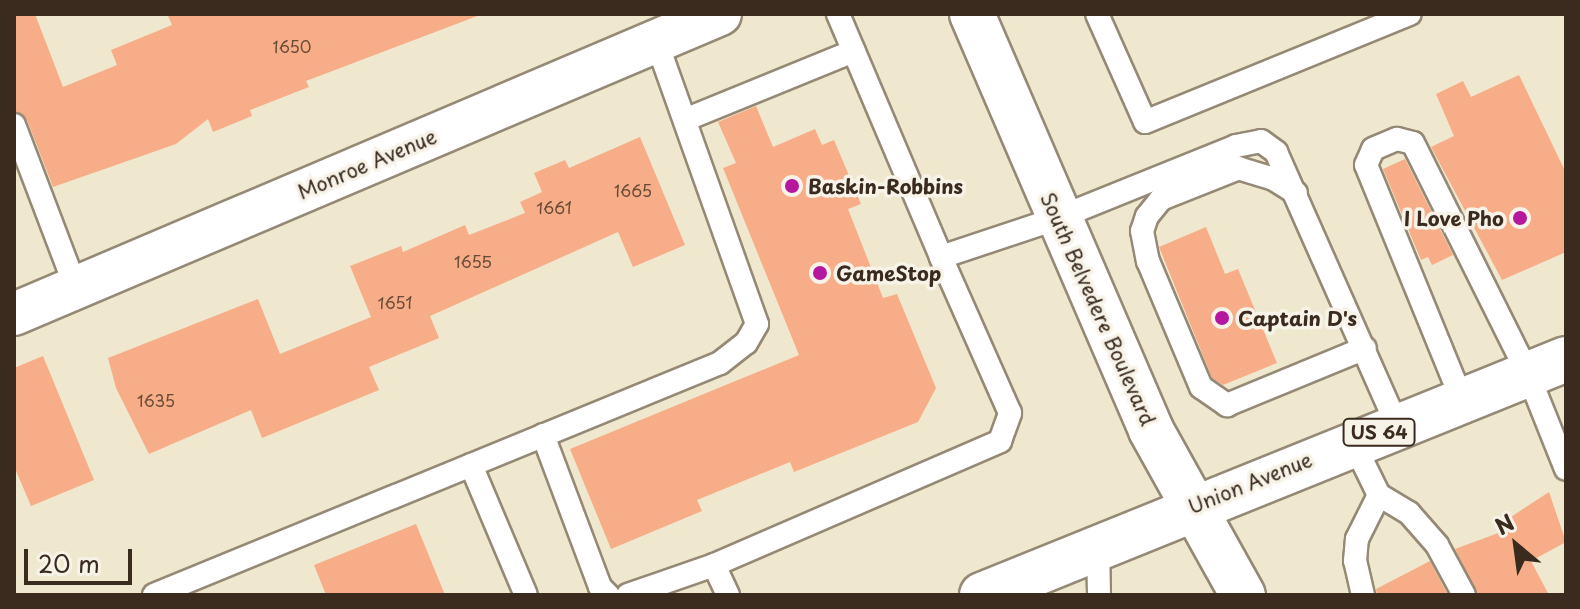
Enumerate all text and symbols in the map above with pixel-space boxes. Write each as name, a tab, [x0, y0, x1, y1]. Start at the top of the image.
house number: 1650	[273, 36, 311, 56]
street label: Monroe Avenue	[294, 124, 440, 204]
place label: Baskin-Robbins	[808, 174, 963, 198]
marker: Baskin-Robbins	[783, 177, 801, 195]
house number: 1665	[614, 180, 652, 200]
street label: South Belvedere Boulevard	[1035, 188, 1161, 430]
house number: 1661	[536, 197, 572, 217]
place label: I Love Pho	[1403, 206, 1504, 230]
marker: I Love Pho	[1511, 209, 1529, 227]
house number: 1655	[454, 251, 492, 271]
place label: GameStop	[836, 261, 941, 285]
marker: GameStop	[811, 264, 829, 282]
house number: 1651	[378, 292, 412, 312]
place label: Captain D's	[1238, 306, 1357, 330]
marker: Captain D's	[1213, 309, 1231, 327]
house number: 1635	[137, 390, 175, 410]
road number: US 64	[1343, 418, 1415, 446]
street label: Union Avenue	[1185, 447, 1315, 519]
north arrow	[1476, 505, 1556, 585]
text: N	[1488, 505, 1520, 542]
scale bar	[28, 533, 136, 583]
text: 20 m	[38, 545, 100, 581]

